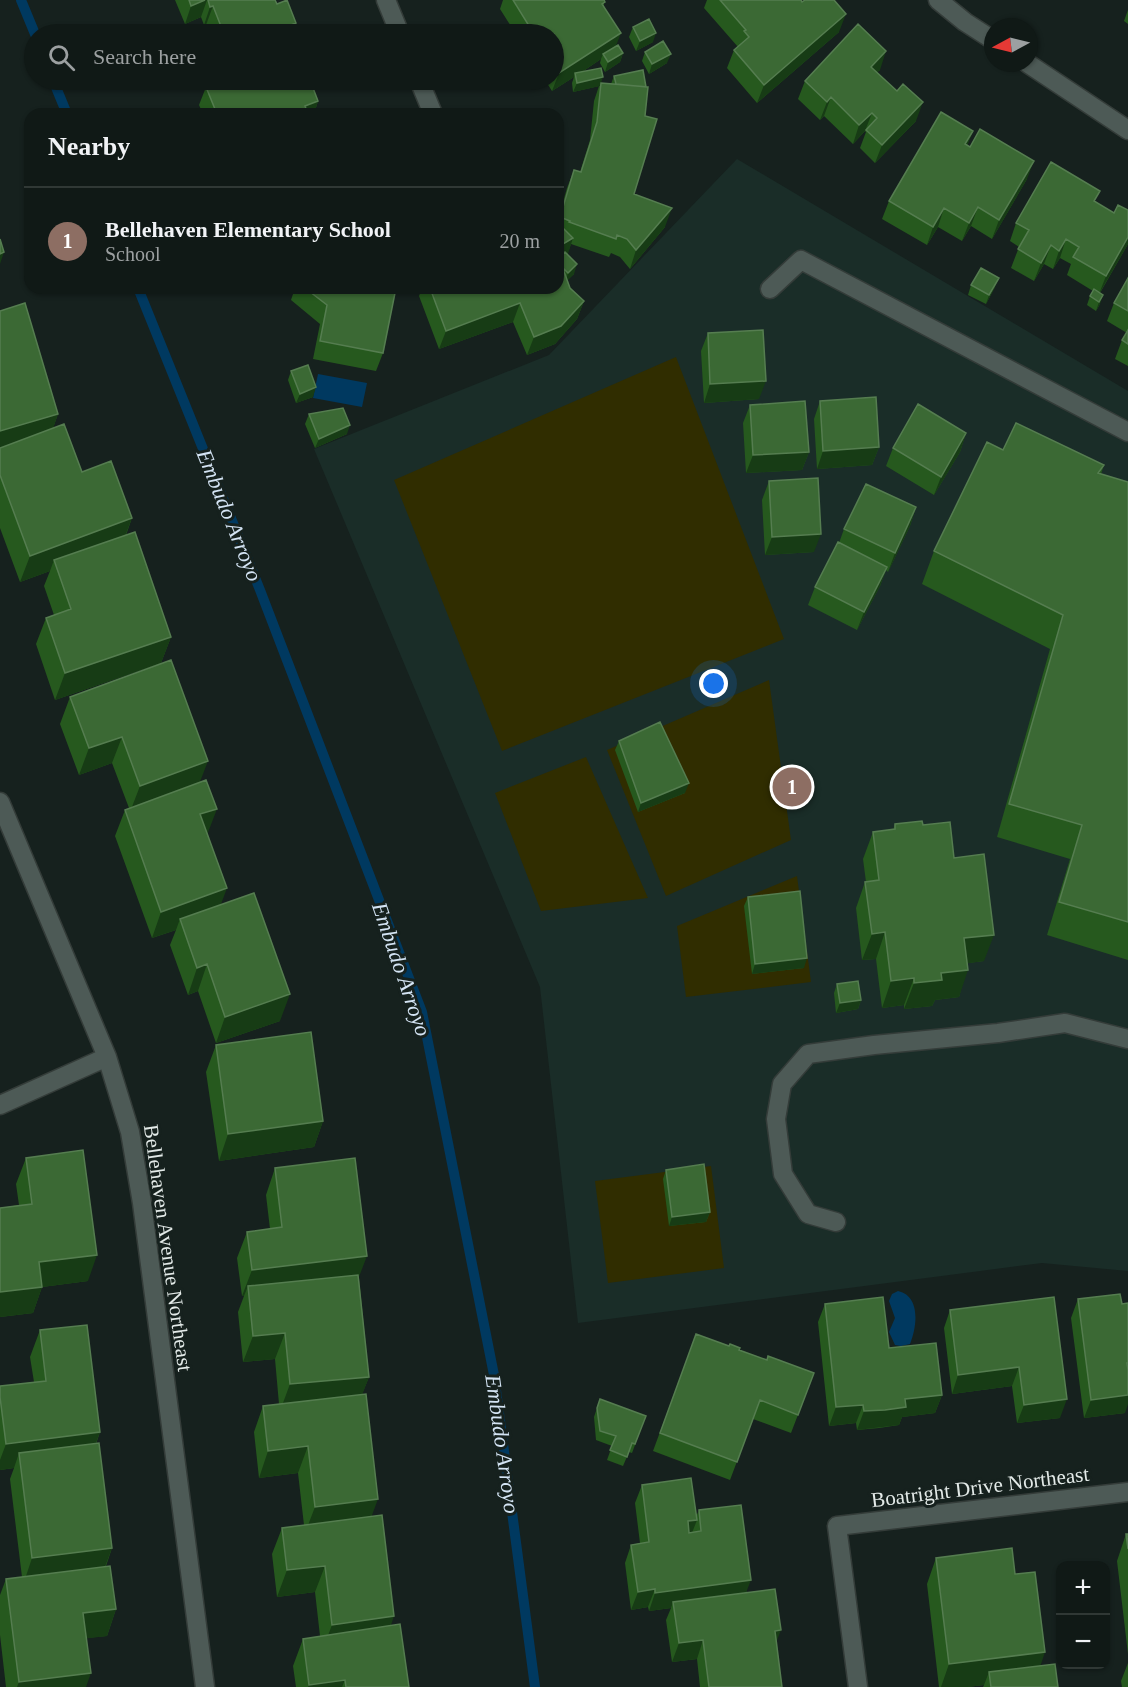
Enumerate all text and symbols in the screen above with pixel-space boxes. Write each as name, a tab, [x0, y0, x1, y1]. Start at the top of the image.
north arrow	[984, 18, 1038, 72]
search box	[24, 24, 564, 90]
icon: search	[45, 41, 78, 74]
text: Search here	[93, 44, 196, 69]
text: Nearby	[48, 132, 130, 161]
text: Bellehaven Elementary School	[105, 217, 391, 242]
text: 1	[63, 230, 73, 252]
text: 20 m	[499, 230, 540, 252]
text: School	[105, 243, 161, 265]
water label: Embudo Arroyo	[191, 445, 267, 585]
your location	[699, 669, 728, 698]
pin: 1	[772, 764, 812, 810]
water label: Embudo Arroyo	[367, 898, 436, 1039]
street label: Bellehaven Avenue Northeast	[139, 1123, 197, 1373]
water label: Embudo Arroyo	[480, 1372, 525, 1515]
street label: Boatright Drive Northeast	[870, 1462, 1090, 1512]
map controls	[1056, 1561, 1110, 1669]
button: +	[1056, 1561, 1110, 1615]
button: −	[1056, 1615, 1110, 1669]

